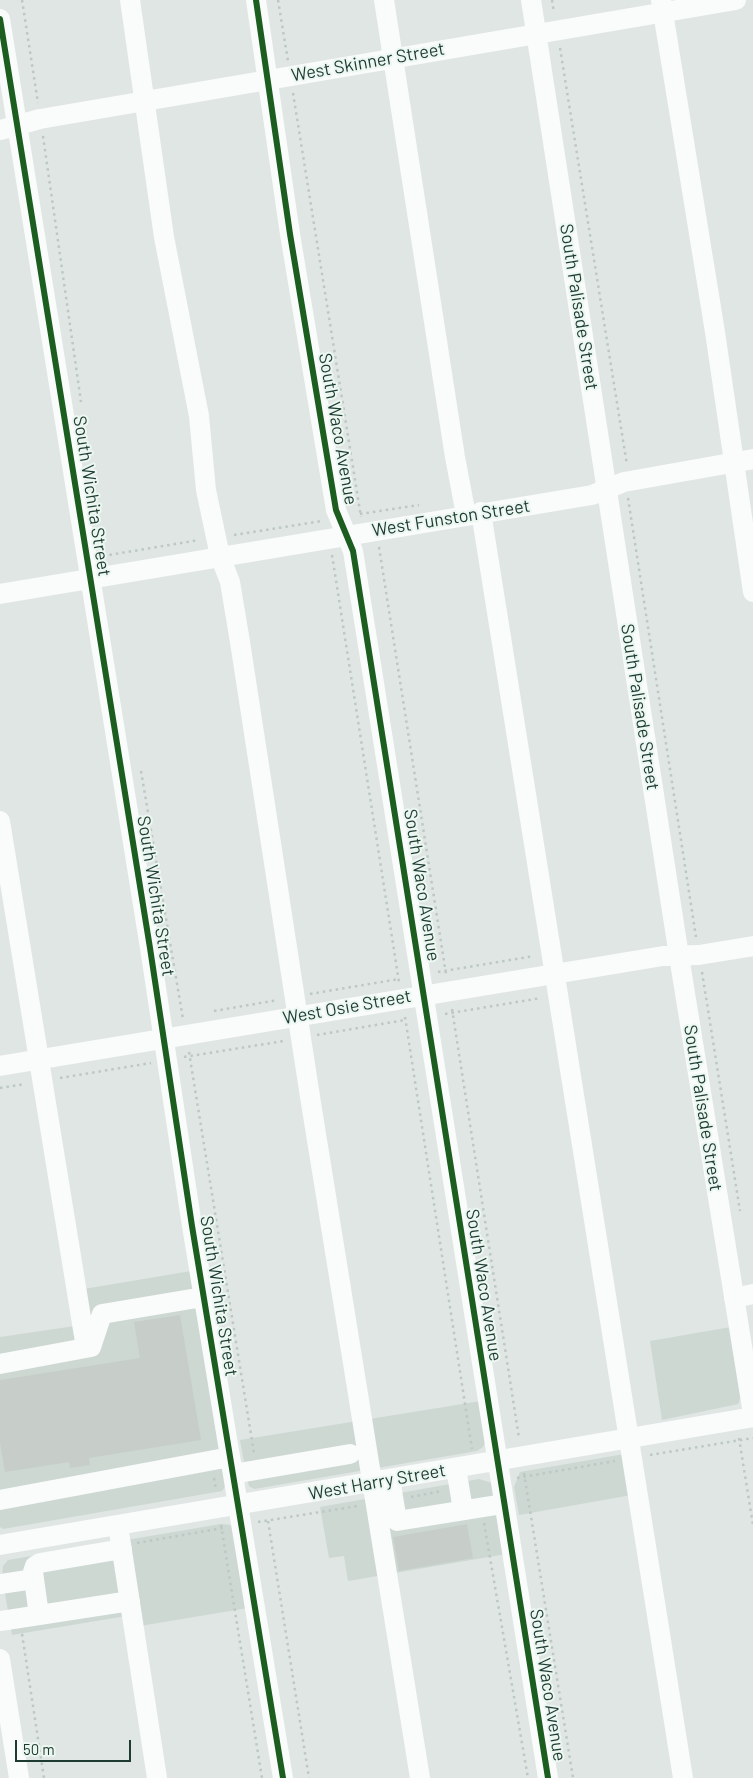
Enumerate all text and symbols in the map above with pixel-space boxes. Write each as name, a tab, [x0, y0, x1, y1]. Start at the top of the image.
street label: West Skinner Street	[290, 38, 446, 86]
street label: South Palisade Street	[555, 222, 603, 392]
street label: South Waco Avenue	[314, 351, 362, 507]
street label: South Wichita Street	[69, 414, 115, 578]
street label: West Funston Street	[370, 495, 532, 541]
street label: South Palisade Street	[616, 622, 664, 792]
street label: South Waco Avenue	[399, 807, 445, 963]
street label: South Wichita Street	[133, 814, 179, 978]
street label: West Osie Street	[281, 985, 413, 1029]
street label: South Palisade Street	[679, 1023, 727, 1193]
street label: South Waco Avenue	[461, 1207, 507, 1363]
street label: South Wichita Street	[196, 1214, 242, 1378]
street label: West Harry Street	[307, 1459, 447, 1505]
street label: South Waco Avenue	[525, 1607, 571, 1763]
scale bar	[18, 1730, 134, 1762]
text: 50 m	[23, 1740, 55, 1758]

